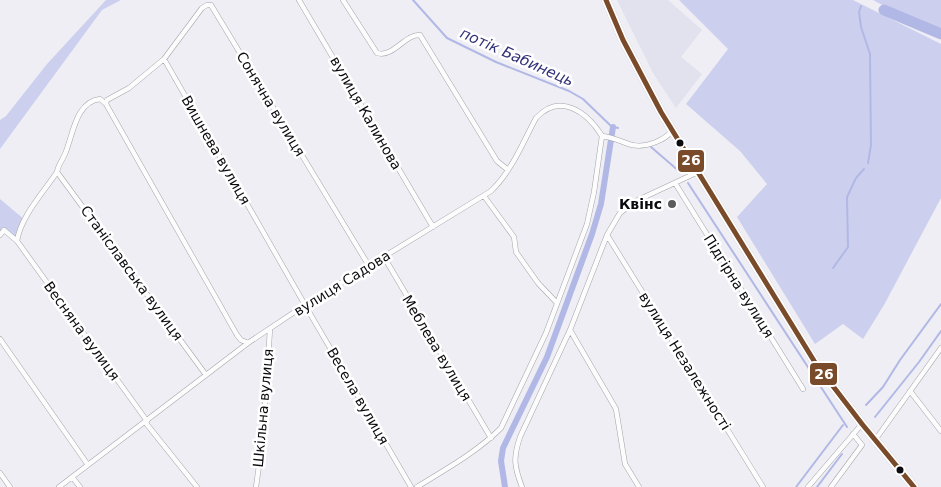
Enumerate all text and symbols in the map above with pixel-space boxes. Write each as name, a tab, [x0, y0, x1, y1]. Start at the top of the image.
water label: потік Бабинець	[457, 24, 577, 90]
street label: Сонячна вулиця	[234, 49, 308, 159]
street label: вулиця Калинова	[327, 54, 405, 172]
street label: Вишнева вулиця	[178, 93, 254, 207]
unlabelled marker	[675, 138, 685, 148]
line badge: 26	[677, 149, 705, 173]
text: 26	[681, 152, 701, 168]
place label: Квінс	[619, 196, 662, 212]
marker: Квінс	[666, 198, 678, 210]
street label: Станіславська вулиця	[78, 202, 186, 344]
street label: Підгірна вулиця	[701, 231, 777, 341]
street label: вулиця Садова	[291, 247, 393, 319]
street label: Весняна вулиця	[41, 278, 123, 384]
street label: вулиця Незалежності	[636, 289, 734, 433]
street label: Меблева вулиця	[399, 292, 475, 404]
street label: Весела вулиця	[324, 345, 392, 447]
street label: Шкільна вулиця	[250, 348, 276, 468]
line badge: 26	[809, 362, 838, 386]
text: 26	[814, 366, 834, 382]
unlabelled marker	[895, 465, 905, 475]

